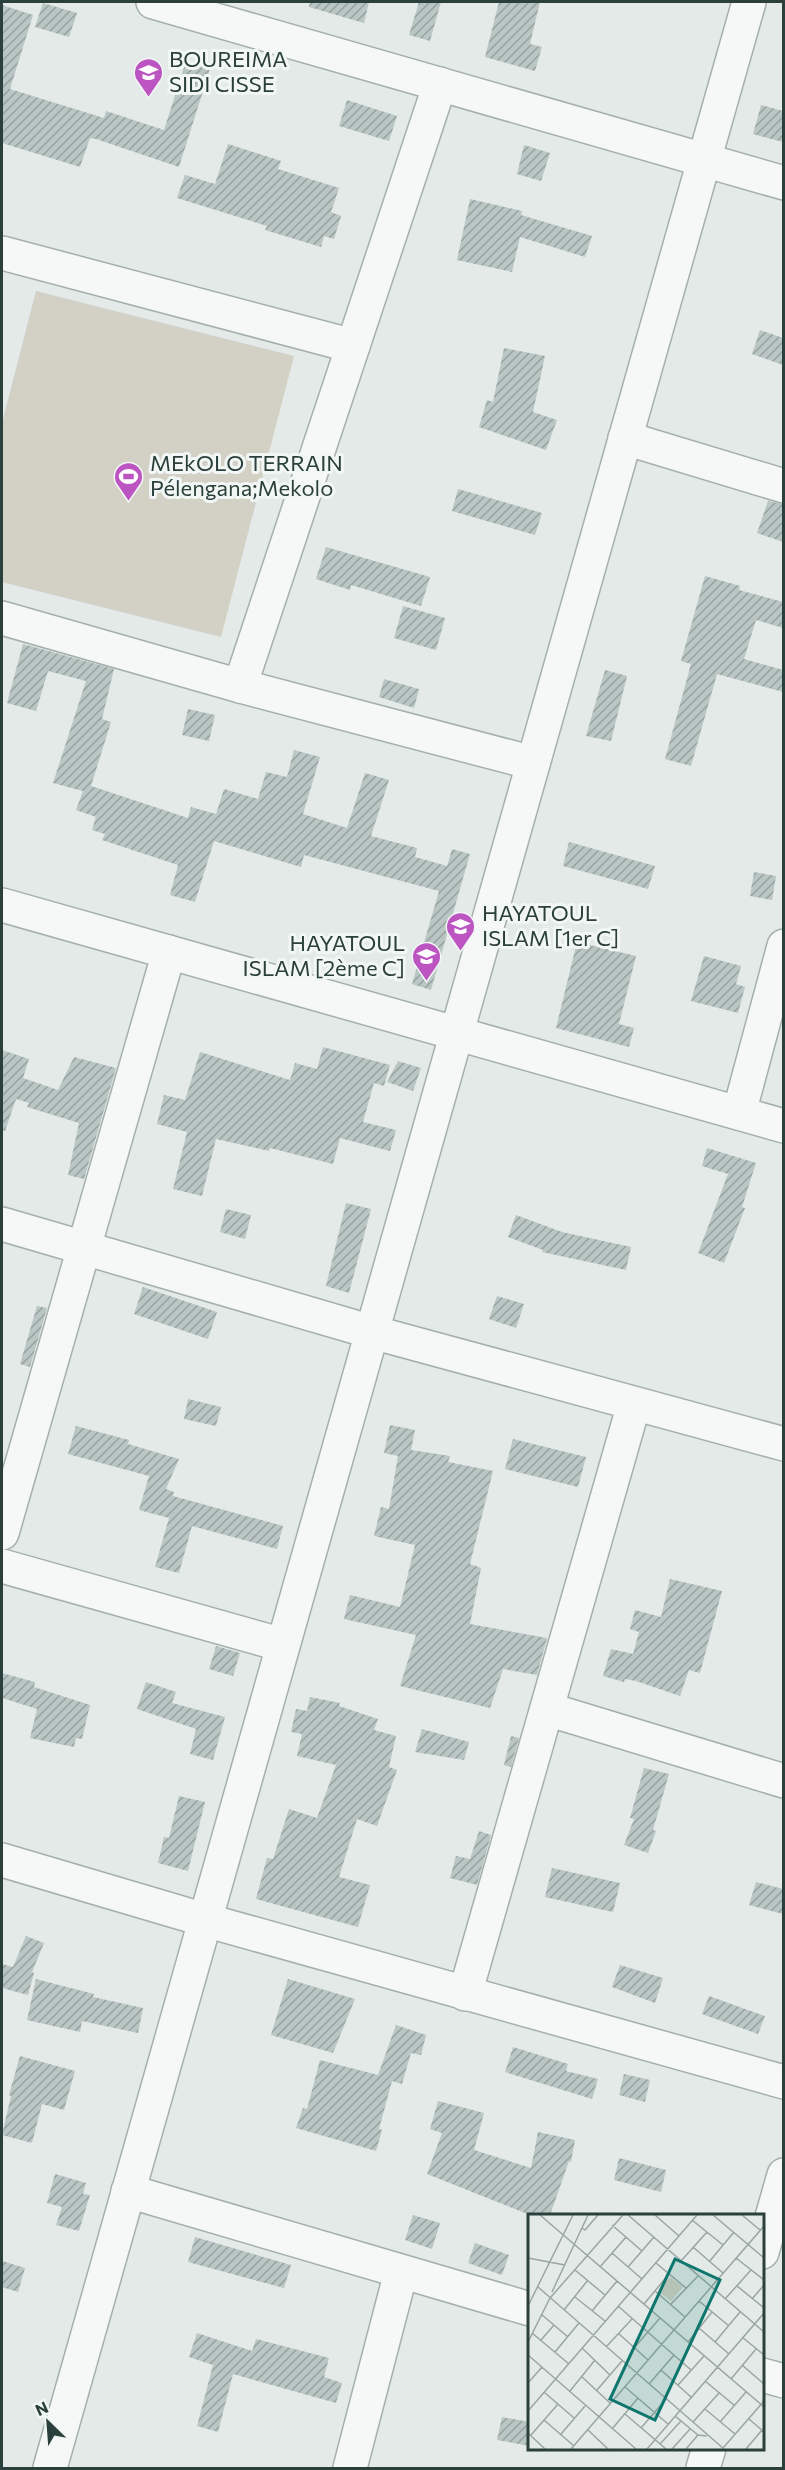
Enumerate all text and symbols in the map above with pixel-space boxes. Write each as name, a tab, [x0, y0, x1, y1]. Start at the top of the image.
place label: BOUREIMA SIDI CISSE	[169, 45, 287, 97]
school or university icon: BOUREIMA SIDI CISSE	[132, 56, 164, 98]
place label: MEkOLO TERRAIN Pélengana;Mekolo	[150, 449, 343, 501]
sports icon: MEkOLO TERRAIN Pélengana;Mekolo	[113, 460, 145, 502]
place label: HAYATOUL ISLAM [1er C]	[482, 899, 619, 951]
school or university icon: HAYATOUL ISLAM [1er C]	[445, 910, 477, 952]
place label: HAYATOUL ISLAM [2ème C]	[243, 929, 405, 981]
school or university icon: HAYATOUL ISLAM [2ème C]	[410, 940, 442, 982]
inset map	[528, 2214, 764, 2449]
north arrow	[18, 2392, 78, 2452]
text: N	[32, 2397, 51, 2419]

